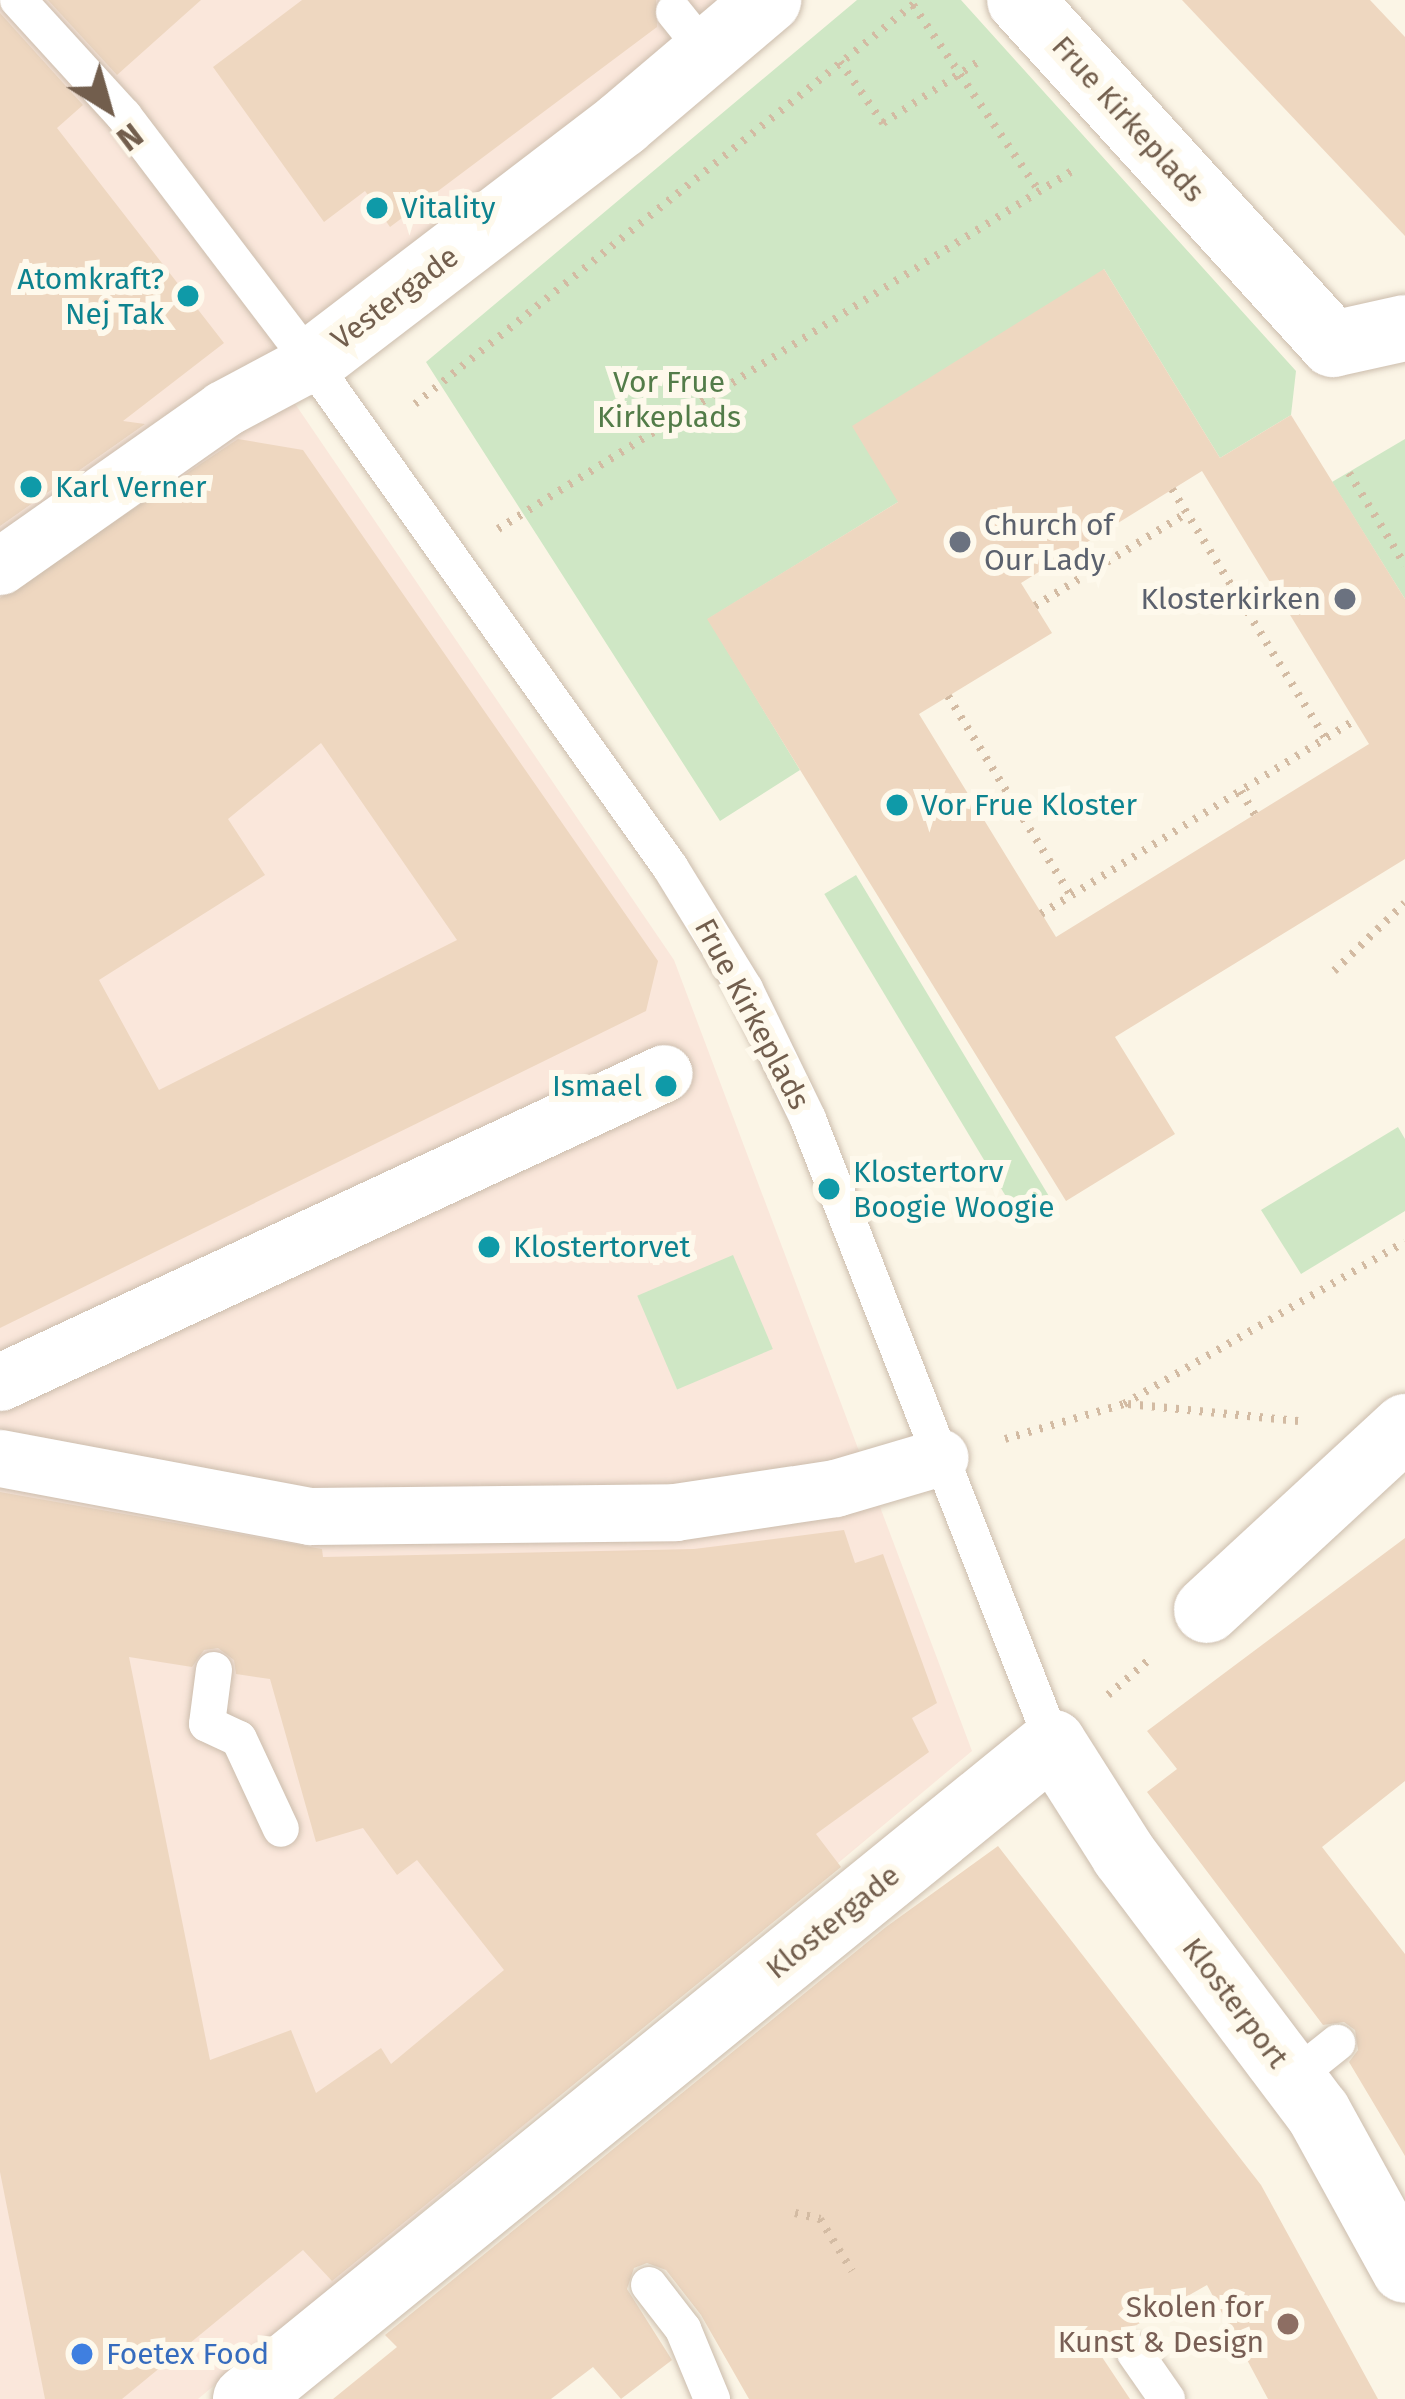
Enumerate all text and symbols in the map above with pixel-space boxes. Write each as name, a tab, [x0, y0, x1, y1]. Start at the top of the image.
street label: Frue Kirkeplads	[1044, 29, 1212, 209]
north arrow	[48, 48, 168, 168]
text: N	[109, 114, 150, 159]
place label: Vitality	[401, 190, 495, 226]
marker: Vitality	[364, 195, 390, 221]
street label: Vestergade	[324, 239, 466, 357]
place label: Atomkraft? Nej Tak	[17, 261, 164, 332]
marker: Atomkraft? Nej Tak	[175, 283, 201, 309]
park label: Vor Frue Kirkeplads	[597, 364, 741, 434]
place label: Karl Verner	[55, 469, 206, 505]
marker: Karl Verner	[18, 474, 44, 500]
place label: Church of Our Lady	[984, 507, 1114, 578]
marker: Church of Our Lady	[947, 529, 973, 555]
place label: Klosterkirken	[1140, 581, 1321, 617]
marker: Klosterkirken	[1332, 586, 1358, 612]
place label: Vor Frue Kloster	[921, 787, 1137, 823]
marker: Vor Frue Kloster	[884, 792, 910, 818]
street label: Frue Kirkeplads	[687, 912, 817, 1116]
place label: Ismael	[552, 1068, 642, 1104]
marker: Ismael	[653, 1073, 679, 1099]
place label: Klostertorv Boogie Woogie	[853, 1154, 1055, 1224]
marker: Klostertorv Boogie Woogie	[816, 1176, 842, 1202]
place label: Klostertorvet	[513, 1229, 690, 1265]
marker: Klostertorvet	[476, 1234, 502, 1260]
street label: Klostergade	[759, 1857, 907, 1987]
street label: Klosterport	[1174, 1931, 1296, 2075]
place label: Skolen for Kunst & Design	[1058, 2289, 1264, 2360]
marker: Skolen for Kunst & Design	[1275, 2311, 1301, 2337]
place label: Foetex Food	[106, 2336, 269, 2372]
marker: Foetex Food	[69, 2341, 95, 2367]

